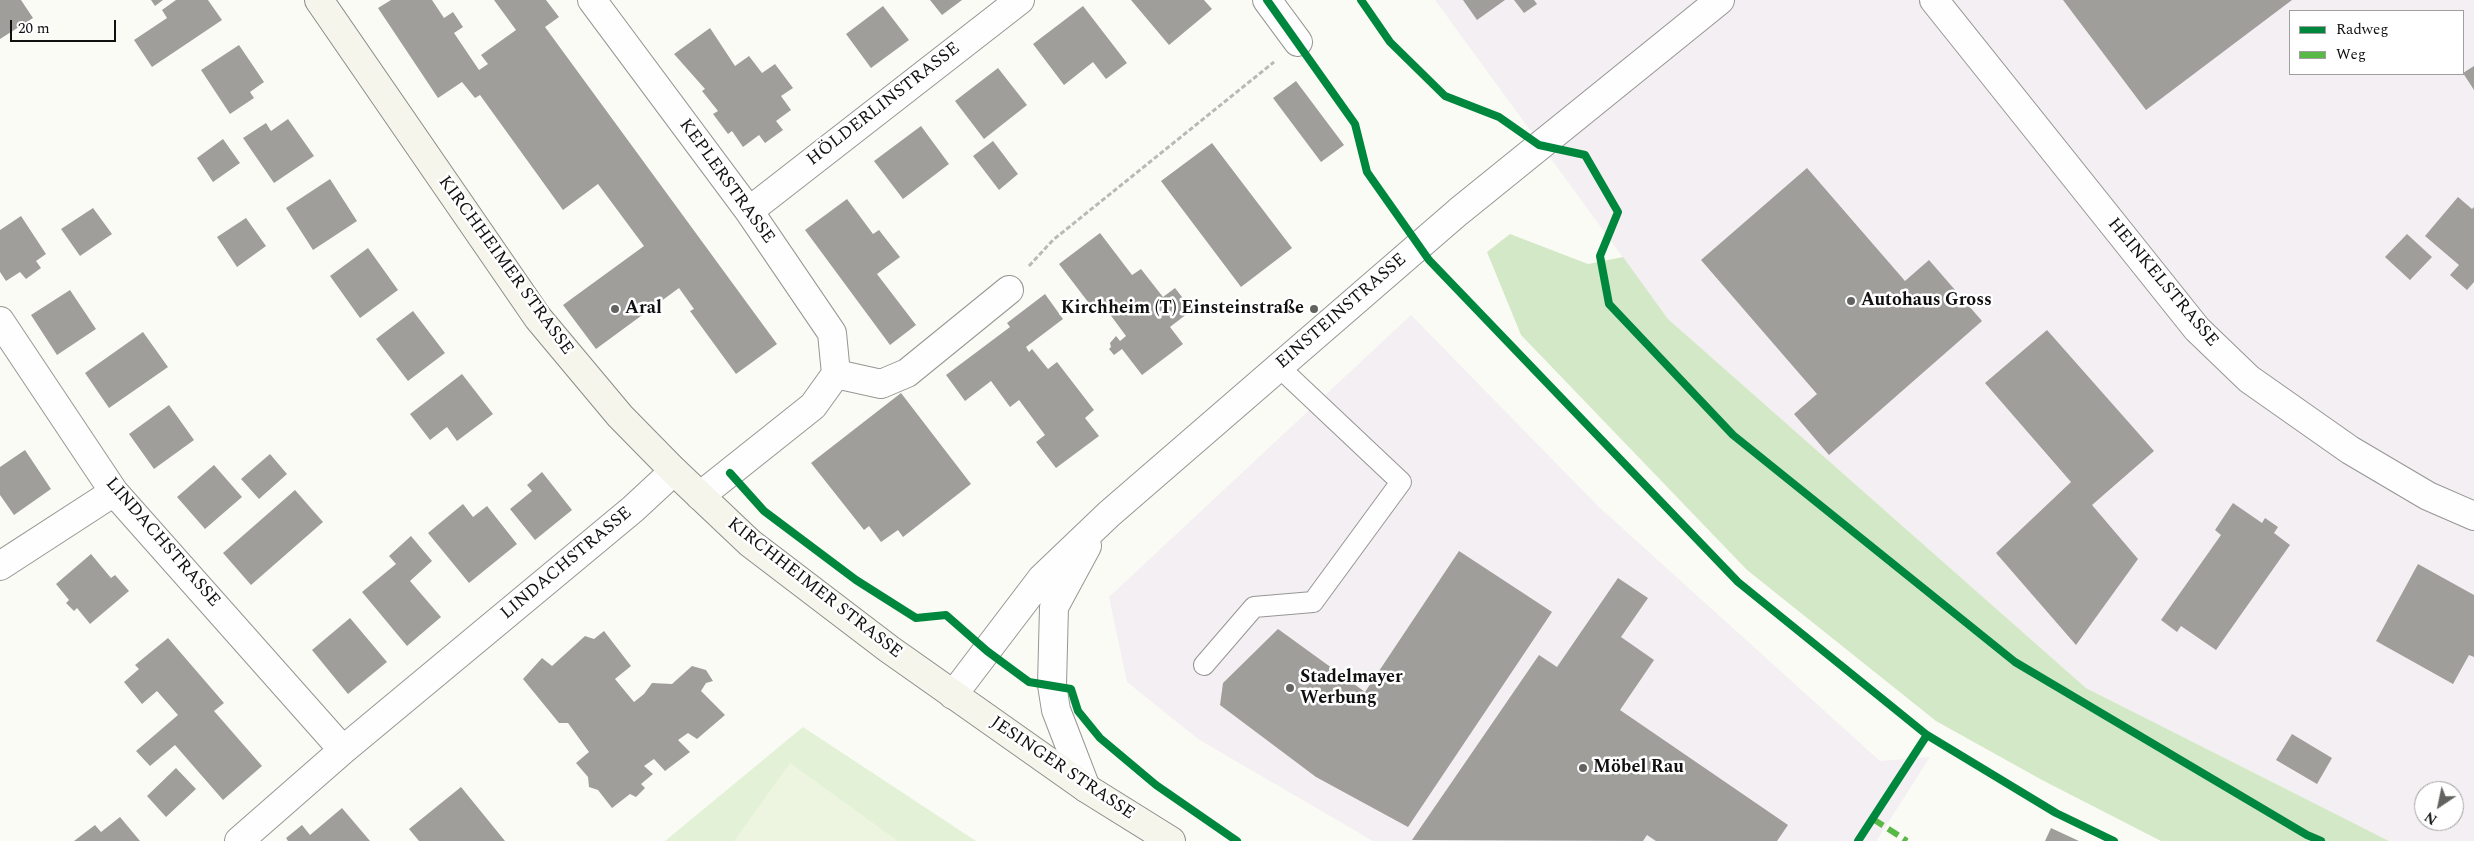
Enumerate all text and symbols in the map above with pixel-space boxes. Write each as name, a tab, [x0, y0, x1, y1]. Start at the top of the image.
scale bar	[12, 10, 119, 42]
legend	[2289, 10, 2464, 75]
text: 20 m	[18, 17, 50, 40]
text: Radweg	[2336, 18, 2389, 41]
street label: HÖLDERLINSTRASSE	[803, 38, 965, 172]
text: Weg	[2336, 43, 2366, 66]
street label: KEPLERSTRASSE	[673, 115, 779, 249]
street label: KIRCHHEIMER STRASSE	[433, 172, 577, 360]
street label: HEINKELSTRASSE	[2102, 214, 2222, 352]
street label: EINSTEINSTRASSE	[1272, 249, 1412, 375]
place label: Autohaus Gross	[1861, 290, 1992, 312]
marker: Autohaus Gross	[1845, 295, 1857, 307]
place label: Aral	[625, 298, 662, 320]
place label: Kirchheim (T) Einsteinstraße	[1061, 298, 1304, 320]
marker: Aral	[609, 303, 621, 315]
marker: Kirchheim (T) Einsteinstraße	[1308, 303, 1320, 315]
street label: LINDACHSTRASSE	[100, 474, 224, 612]
street label: LINDACHSTRASSE	[497, 503, 637, 625]
street label: KIRCHHEIMER STRASSE	[722, 514, 906, 664]
place label: Stadelmayer Werbung	[1300, 667, 1403, 710]
marker: Stadelmayer Werbung	[1284, 682, 1296, 694]
street label: JESINGER STRASSE	[986, 713, 1138, 825]
place label: Möbel Rau	[1593, 757, 1684, 779]
marker: Möbel Rau	[1577, 762, 1589, 774]
north arrow	[2414, 781, 2464, 831]
text: N	[2420, 806, 2442, 830]

